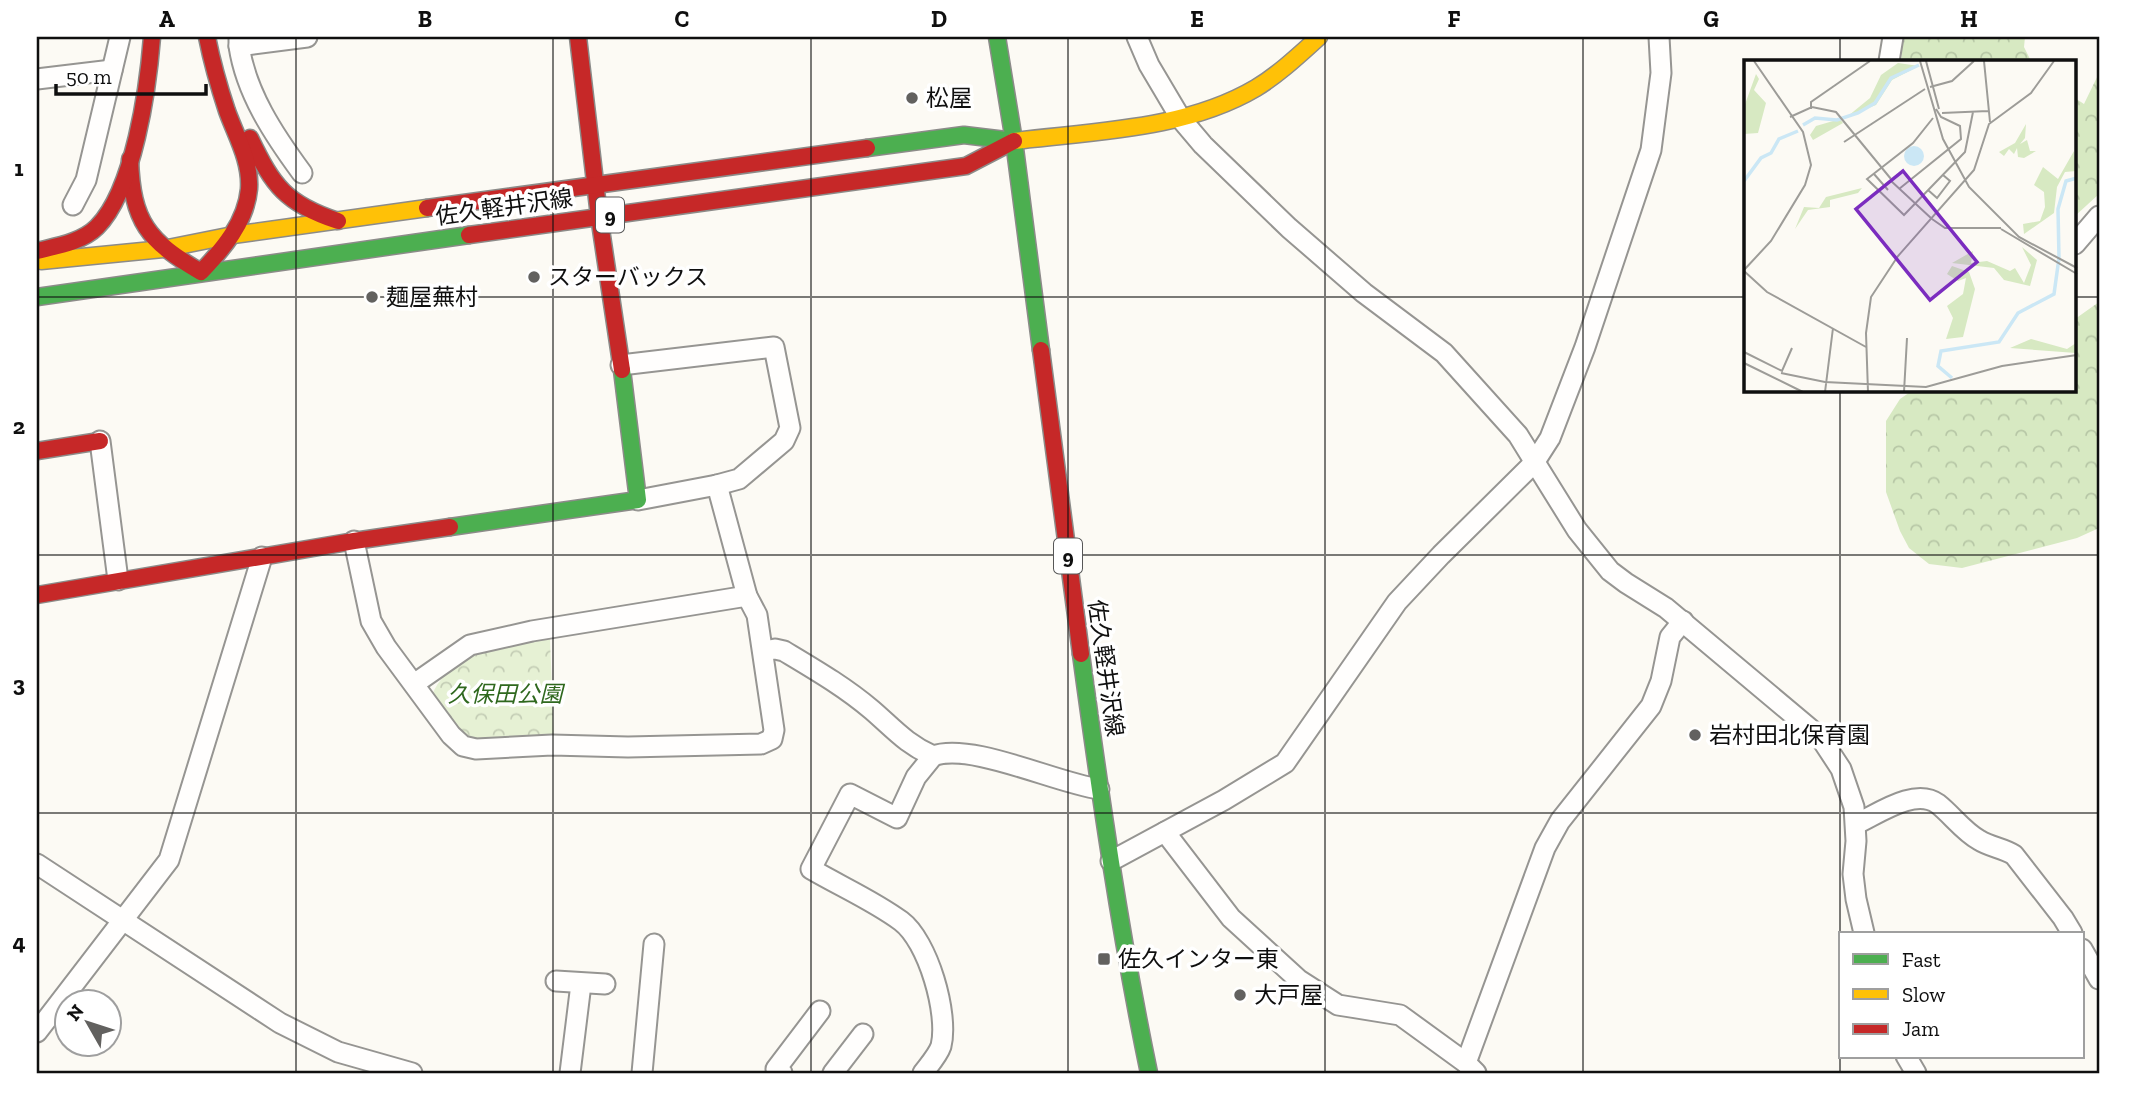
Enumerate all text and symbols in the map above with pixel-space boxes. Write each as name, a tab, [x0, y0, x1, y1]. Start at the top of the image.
text: A	[159, 5, 175, 33]
text: B	[418, 5, 432, 33]
text: C	[675, 5, 689, 33]
text: D	[931, 5, 947, 33]
text: E	[1190, 5, 1204, 33]
text: F	[1447, 5, 1461, 33]
text: G	[1703, 5, 1719, 33]
text: H	[1960, 5, 1978, 33]
scale bar	[56, 52, 206, 96]
inset map	[1744, 60, 2076, 392]
text: 50 m	[66, 64, 112, 89]
place label: 松屋	[926, 84, 972, 112]
marker: 松屋	[904, 90, 920, 106]
text: 1	[14, 154, 24, 182]
street label: 佐久軽井沢線	[434, 184, 574, 230]
road number: 9	[596, 198, 624, 232]
place label: スターバックス	[548, 263, 708, 291]
marker: スターバックス	[526, 269, 542, 285]
place label: 麺屋蕪村	[386, 283, 478, 311]
marker: 麺屋蕪村	[364, 289, 380, 305]
text: 2	[13, 412, 25, 440]
road number: 9	[1054, 538, 1082, 574]
street label: 佐久軽井沢線	[1083, 598, 1129, 738]
text: 3	[13, 670, 25, 698]
park label: 久保田公園	[448, 680, 566, 708]
place label: 岩村田北保育園	[1709, 721, 1870, 749]
marker: 岩村田北保育園	[1687, 727, 1703, 743]
text: 4	[12, 928, 26, 956]
legend	[1839, 932, 2084, 1058]
place label: 佐久インター東	[1118, 945, 1279, 973]
text: Fast	[1902, 947, 1941, 972]
marker: 佐久インター東	[1096, 951, 1112, 967]
place label: 大戸屋	[1254, 981, 1323, 1009]
text: Slow	[1902, 982, 1945, 1007]
marker: 大戸屋	[1232, 987, 1248, 1003]
north arrow	[52, 988, 122, 1058]
text: N	[62, 1000, 89, 1025]
text: Jam	[1902, 1016, 1939, 1041]

